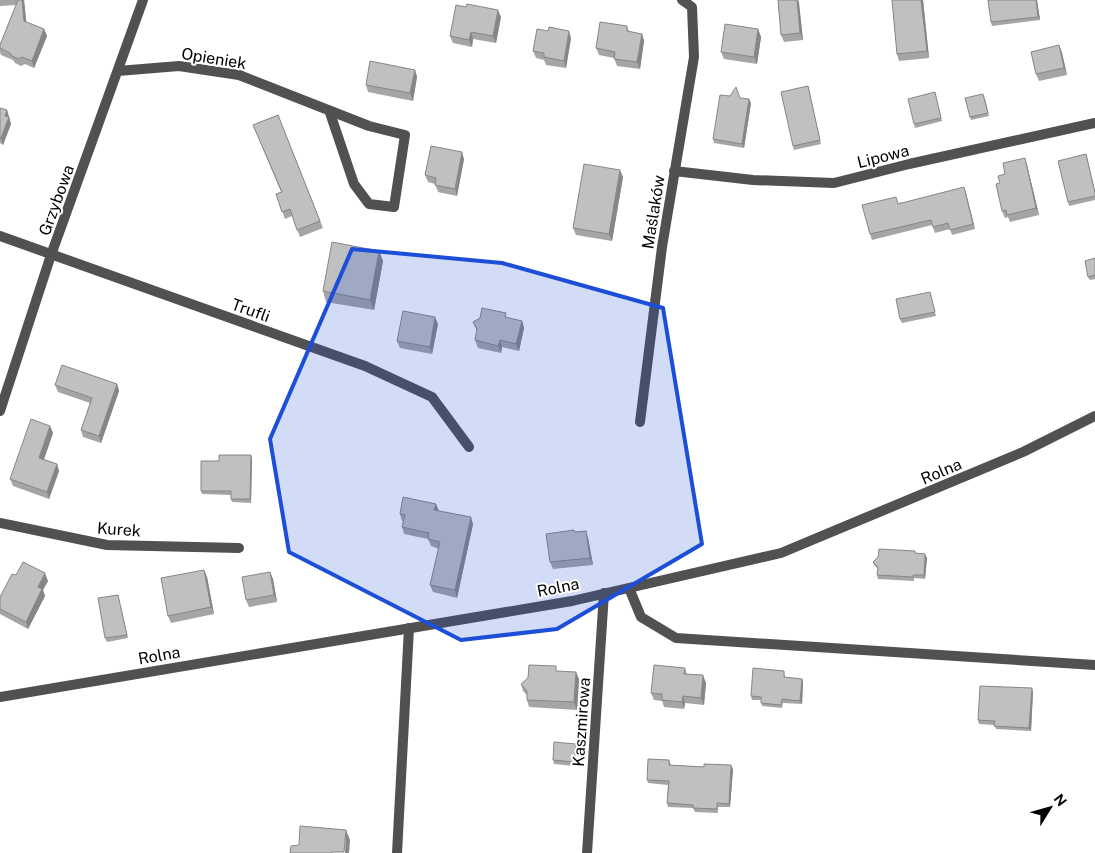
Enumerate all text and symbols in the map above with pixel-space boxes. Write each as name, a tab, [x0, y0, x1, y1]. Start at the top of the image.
street label: Opieniek	[180, 44, 248, 73]
street label: Lipowa	[855, 141, 911, 172]
street label: Grzybowa	[35, 162, 78, 238]
street label: Maślaków	[638, 173, 669, 250]
street label: Trufli	[229, 295, 273, 326]
street label: Rolna	[918, 454, 964, 488]
street label: Kurek	[96, 518, 142, 541]
street label: Rolna	[535, 574, 581, 601]
street label: Rolna	[137, 642, 182, 669]
street label: Kaszmirowa	[569, 677, 594, 767]
north arrow	[1025, 783, 1075, 833]
text: N	[1051, 791, 1070, 809]

